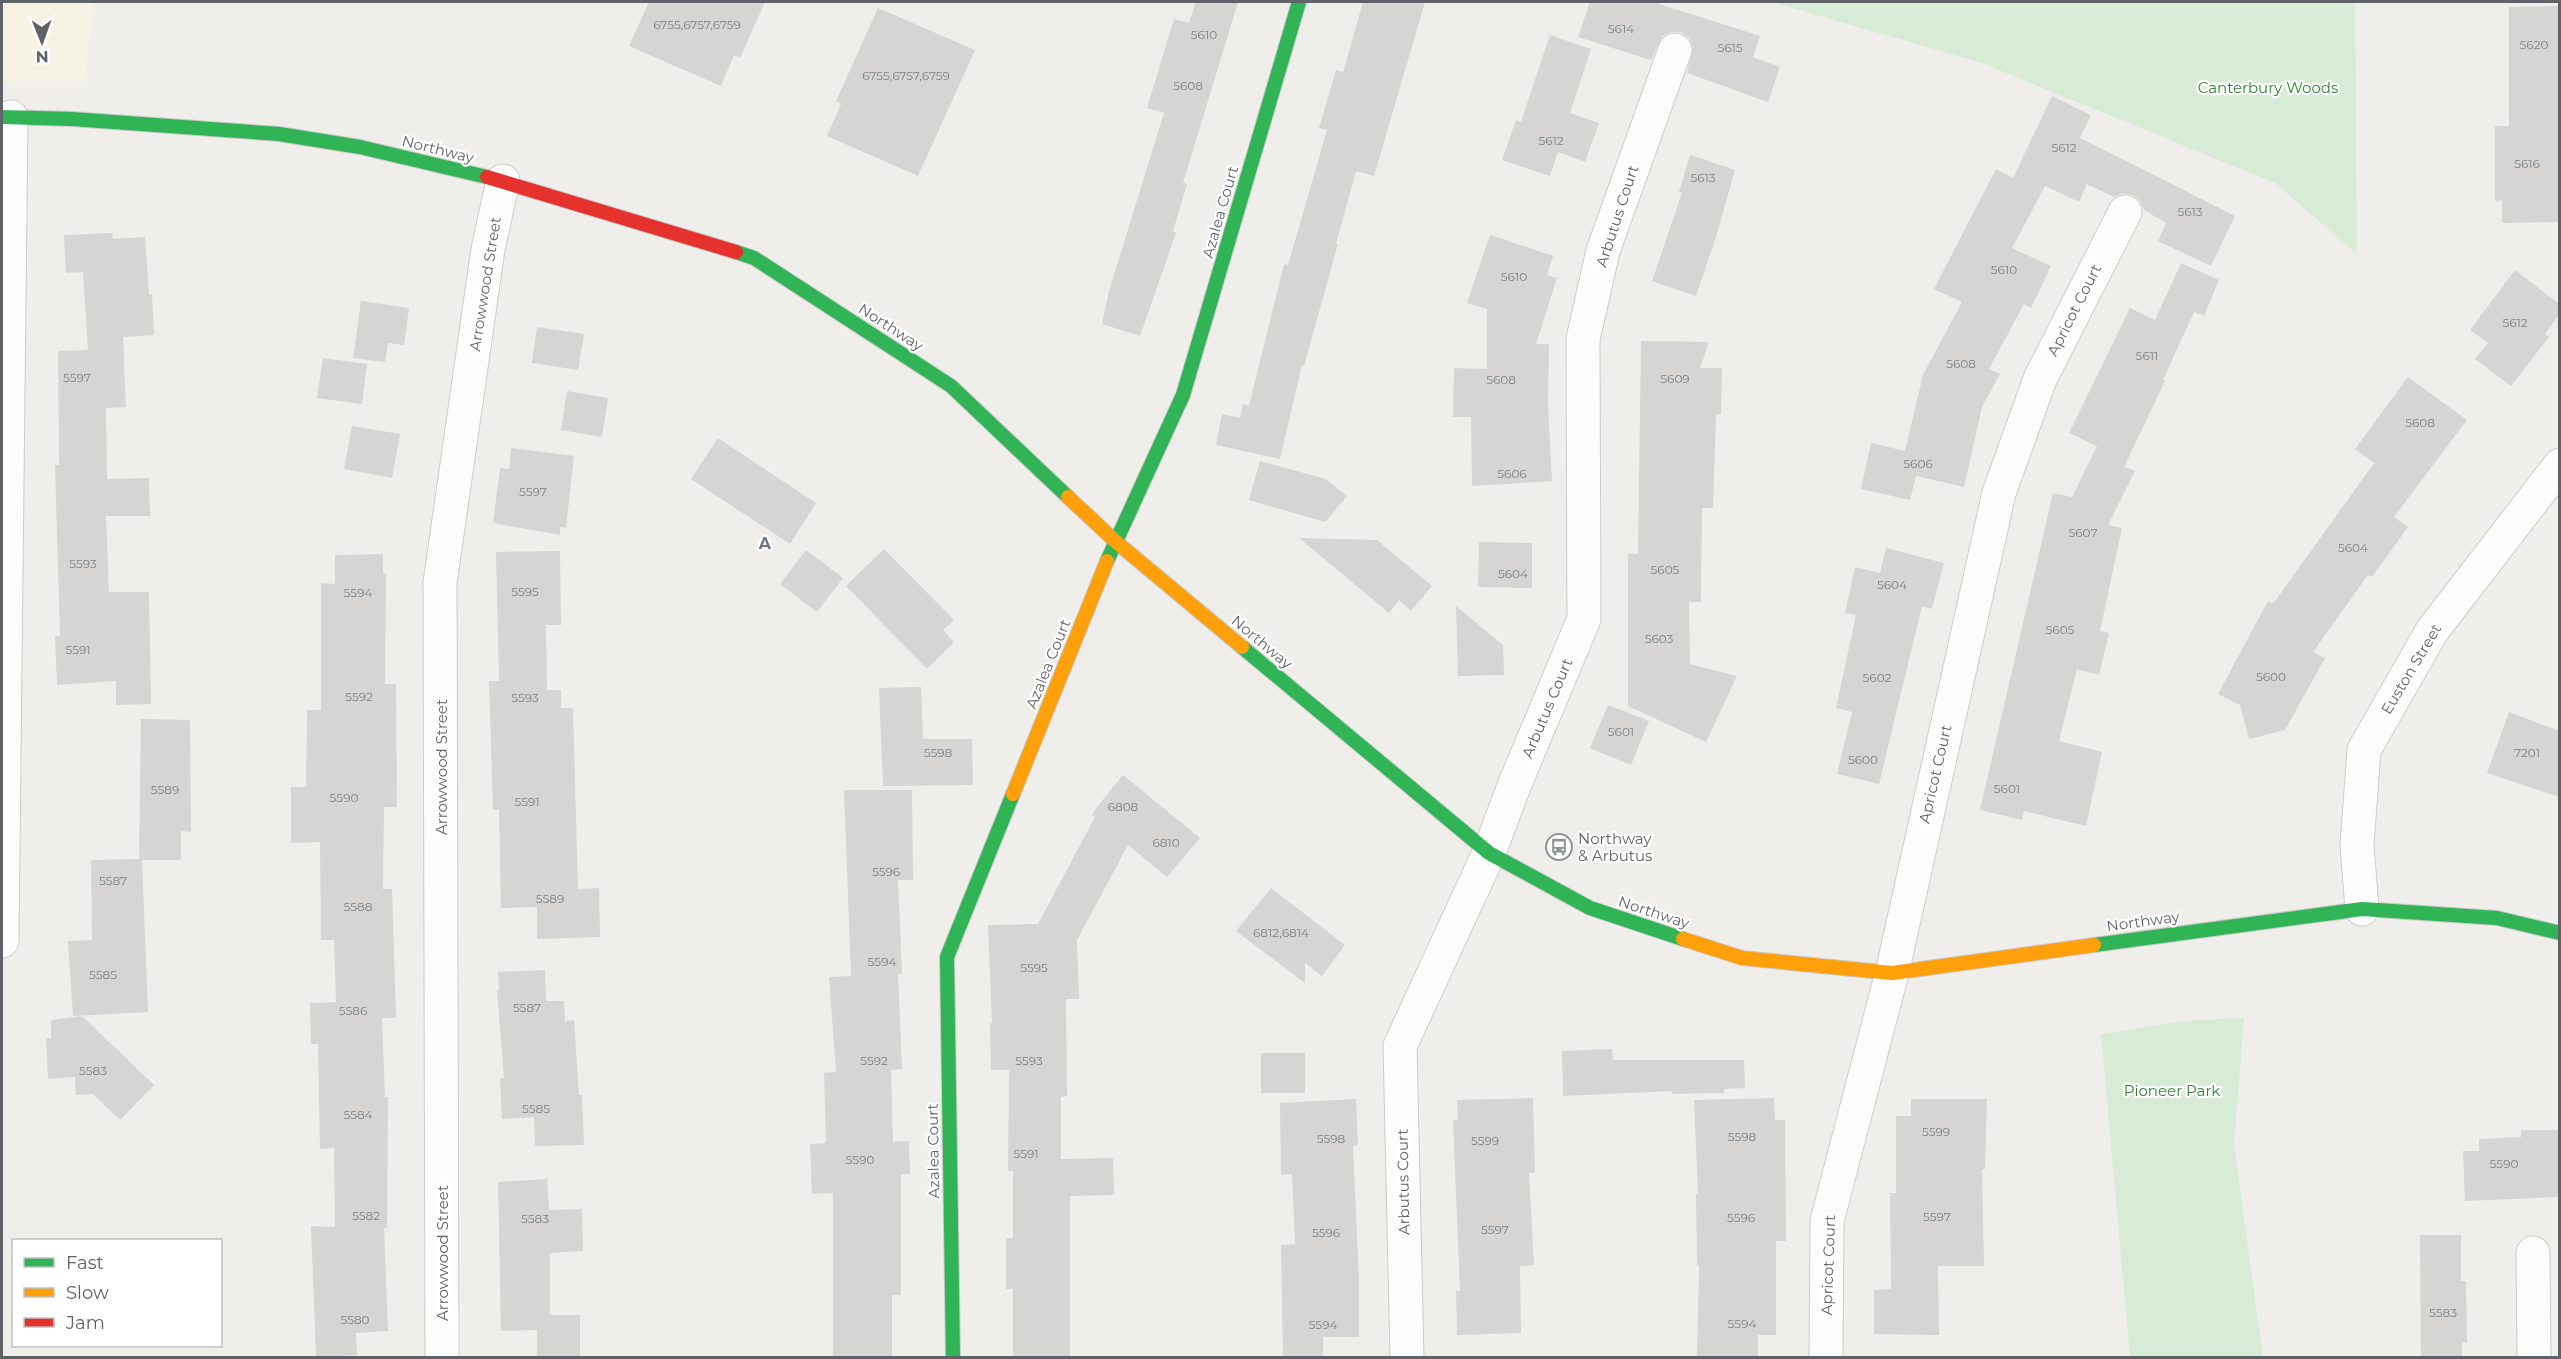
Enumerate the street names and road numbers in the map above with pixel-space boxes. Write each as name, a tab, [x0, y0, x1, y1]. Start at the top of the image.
street label: Northway	[400, 131, 477, 167]
street label: Arbutus Court	[1592, 162, 1642, 270]
street label: Azalea Court	[1198, 164, 1242, 260]
street label: Arrowwood Street	[465, 215, 505, 353]
street label: Apricot Court	[2043, 261, 2105, 359]
street label: Northway	[855, 299, 928, 355]
street label: Northway	[1228, 611, 1297, 673]
street label: Azalea Court	[1021, 616, 1075, 712]
street label: Euston Street	[2377, 620, 2445, 718]
street label: Arbutus Court	[1517, 655, 1577, 761]
street label: Arrowwood Street	[432, 699, 451, 835]
street label: Apricot Court	[1914, 723, 1956, 825]
street label: Northway	[1616, 892, 1693, 933]
street label: Northway	[2105, 906, 2182, 936]
street label: Azalea Court	[923, 1103, 943, 1199]
street label: Arbutus Court	[1393, 1129, 1413, 1235]
street label: Arrowwood Street	[433, 1185, 452, 1321]
street label: Apricot Court	[1817, 1214, 1839, 1316]

